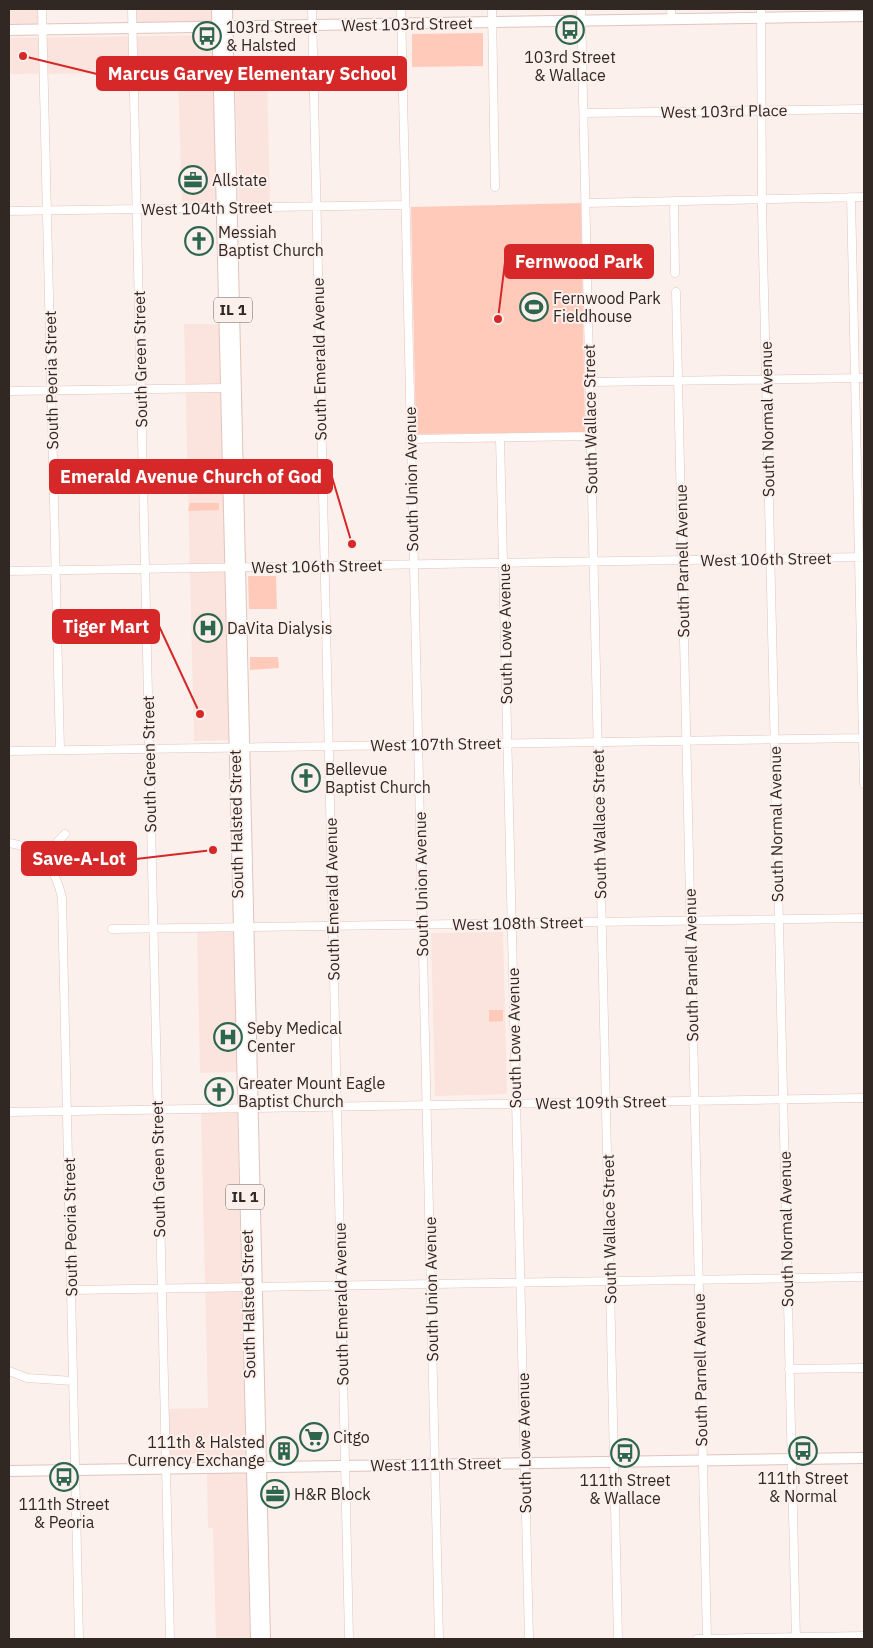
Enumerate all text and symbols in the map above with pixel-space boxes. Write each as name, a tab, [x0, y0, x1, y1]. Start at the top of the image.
street label: West 103rd Street	[341, 13, 473, 35]
bus stop icon: 103rd Street & Wallace	[555, 15, 585, 45]
place label: 103rd Street & Halsted	[226, 17, 318, 55]
bus stop icon: 103rd Street & Halsted	[192, 21, 222, 51]
place label: 103rd Street & Wallace	[524, 47, 616, 85]
callout: Marcus Garvey Elementary School	[97, 57, 406, 90]
text: Marcus Garvey Elementary School	[108, 62, 397, 85]
street label: West 103rd Place	[660, 100, 788, 122]
office icon: Allstate	[178, 165, 208, 195]
place label: Allstate	[212, 170, 267, 190]
street label: West 104th Street	[141, 197, 273, 219]
place label: Messiah Baptist Church	[218, 222, 324, 260]
church icon: Messiah Baptist Church	[184, 226, 214, 256]
callout: Fernwood Park	[505, 245, 653, 278]
text: Fernwood Park	[515, 250, 644, 273]
street label: South Emerald Avenue	[308, 277, 330, 441]
place label: Fernwood Park Fieldhouse	[553, 288, 661, 326]
street label: South Green Street	[129, 290, 151, 428]
sports icon: Fernwood Park Fieldhouse	[519, 292, 549, 322]
road number: IL 1	[214, 298, 252, 322]
street label: South Peoria Street	[40, 310, 62, 450]
street label: South Normal Avenue	[756, 341, 778, 497]
street label: South Wallace Street	[579, 344, 601, 494]
street label: South Union Avenue	[400, 406, 422, 552]
callout: Emerald Avenue Church of God	[50, 460, 332, 493]
text: Emerald Avenue Church of God	[60, 465, 322, 488]
street label: South Parnell Avenue	[671, 484, 693, 638]
street label: West 106th Street	[700, 548, 832, 570]
street label: West 106th Street	[251, 555, 383, 577]
street label: South Lowe Avenue	[494, 563, 516, 705]
callout: Tiger Mart	[53, 610, 159, 643]
hospital icon: DaVita Dialysis	[193, 613, 223, 643]
text: Tiger Mart	[63, 615, 149, 638]
place label: DaVita Dialysis	[227, 618, 332, 638]
street label: South Green Street	[138, 695, 160, 833]
street label: West 107th Street	[370, 733, 502, 755]
street label: South Normal Avenue	[765, 746, 787, 902]
street label: South Halsted Street	[225, 749, 247, 899]
street label: South Wallace Street	[588, 749, 610, 899]
place label: Bellevue Baptist Church	[325, 759, 431, 797]
church icon: Bellevue Baptist Church	[291, 763, 321, 793]
street label: South Union Avenue	[410, 811, 432, 957]
street label: South Emerald Avenue	[321, 817, 343, 981]
callout: Save-A-Lot	[22, 842, 136, 875]
text: Save-A-Lot	[32, 847, 126, 870]
street label: South Parnell Avenue	[680, 888, 702, 1042]
street label: West 108th Street	[452, 912, 584, 934]
street label: South Lowe Avenue	[503, 967, 525, 1109]
place label: Seby Medical Center	[247, 1018, 342, 1056]
hospital icon: Seby Medical Center	[213, 1022, 243, 1052]
place label: Greater Mount Eagle Baptist Church	[238, 1073, 385, 1111]
church icon: Greater Mount Eagle Baptist Church	[204, 1077, 234, 1107]
street label: West 109th Street	[535, 1091, 667, 1113]
street label: South Green Street	[147, 1100, 169, 1238]
street label: South Normal Avenue	[775, 1151, 797, 1307]
street label: South Wallace Street	[598, 1154, 620, 1304]
street label: South Peoria Street	[59, 1157, 81, 1297]
road number: IL 1	[226, 1184, 264, 1210]
street label: South Union Avenue	[420, 1216, 442, 1362]
street label: South Emerald Avenue	[330, 1222, 352, 1386]
street label: South Halsted Street	[237, 1229, 259, 1379]
street label: South Parnell Avenue	[689, 1293, 711, 1447]
street label: South Lowe Avenue	[513, 1372, 535, 1514]
supermarket icon: Citgo	[299, 1422, 329, 1452]
place label: Citgo	[333, 1427, 370, 1447]
place label: 111th & Halsted Currency Exchange	[127, 1432, 265, 1470]
building icon: 111th & Halsted Currency Exchange	[269, 1436, 299, 1466]
bus stop icon: 111th Street & Normal	[788, 1436, 818, 1466]
bus stop icon: 111th Street & Wallace	[610, 1438, 640, 1468]
street label: West 111th Street	[370, 1453, 502, 1475]
bus stop icon: 111th Street & Peoria	[49, 1462, 79, 1492]
place label: 111th Street & Normal	[757, 1468, 849, 1506]
place label: 111th Street & Wallace	[579, 1470, 671, 1508]
office icon: H&R Block	[260, 1479, 290, 1509]
place label: H&R Block	[294, 1484, 371, 1504]
place label: 111th Street & Peoria	[18, 1494, 110, 1532]

